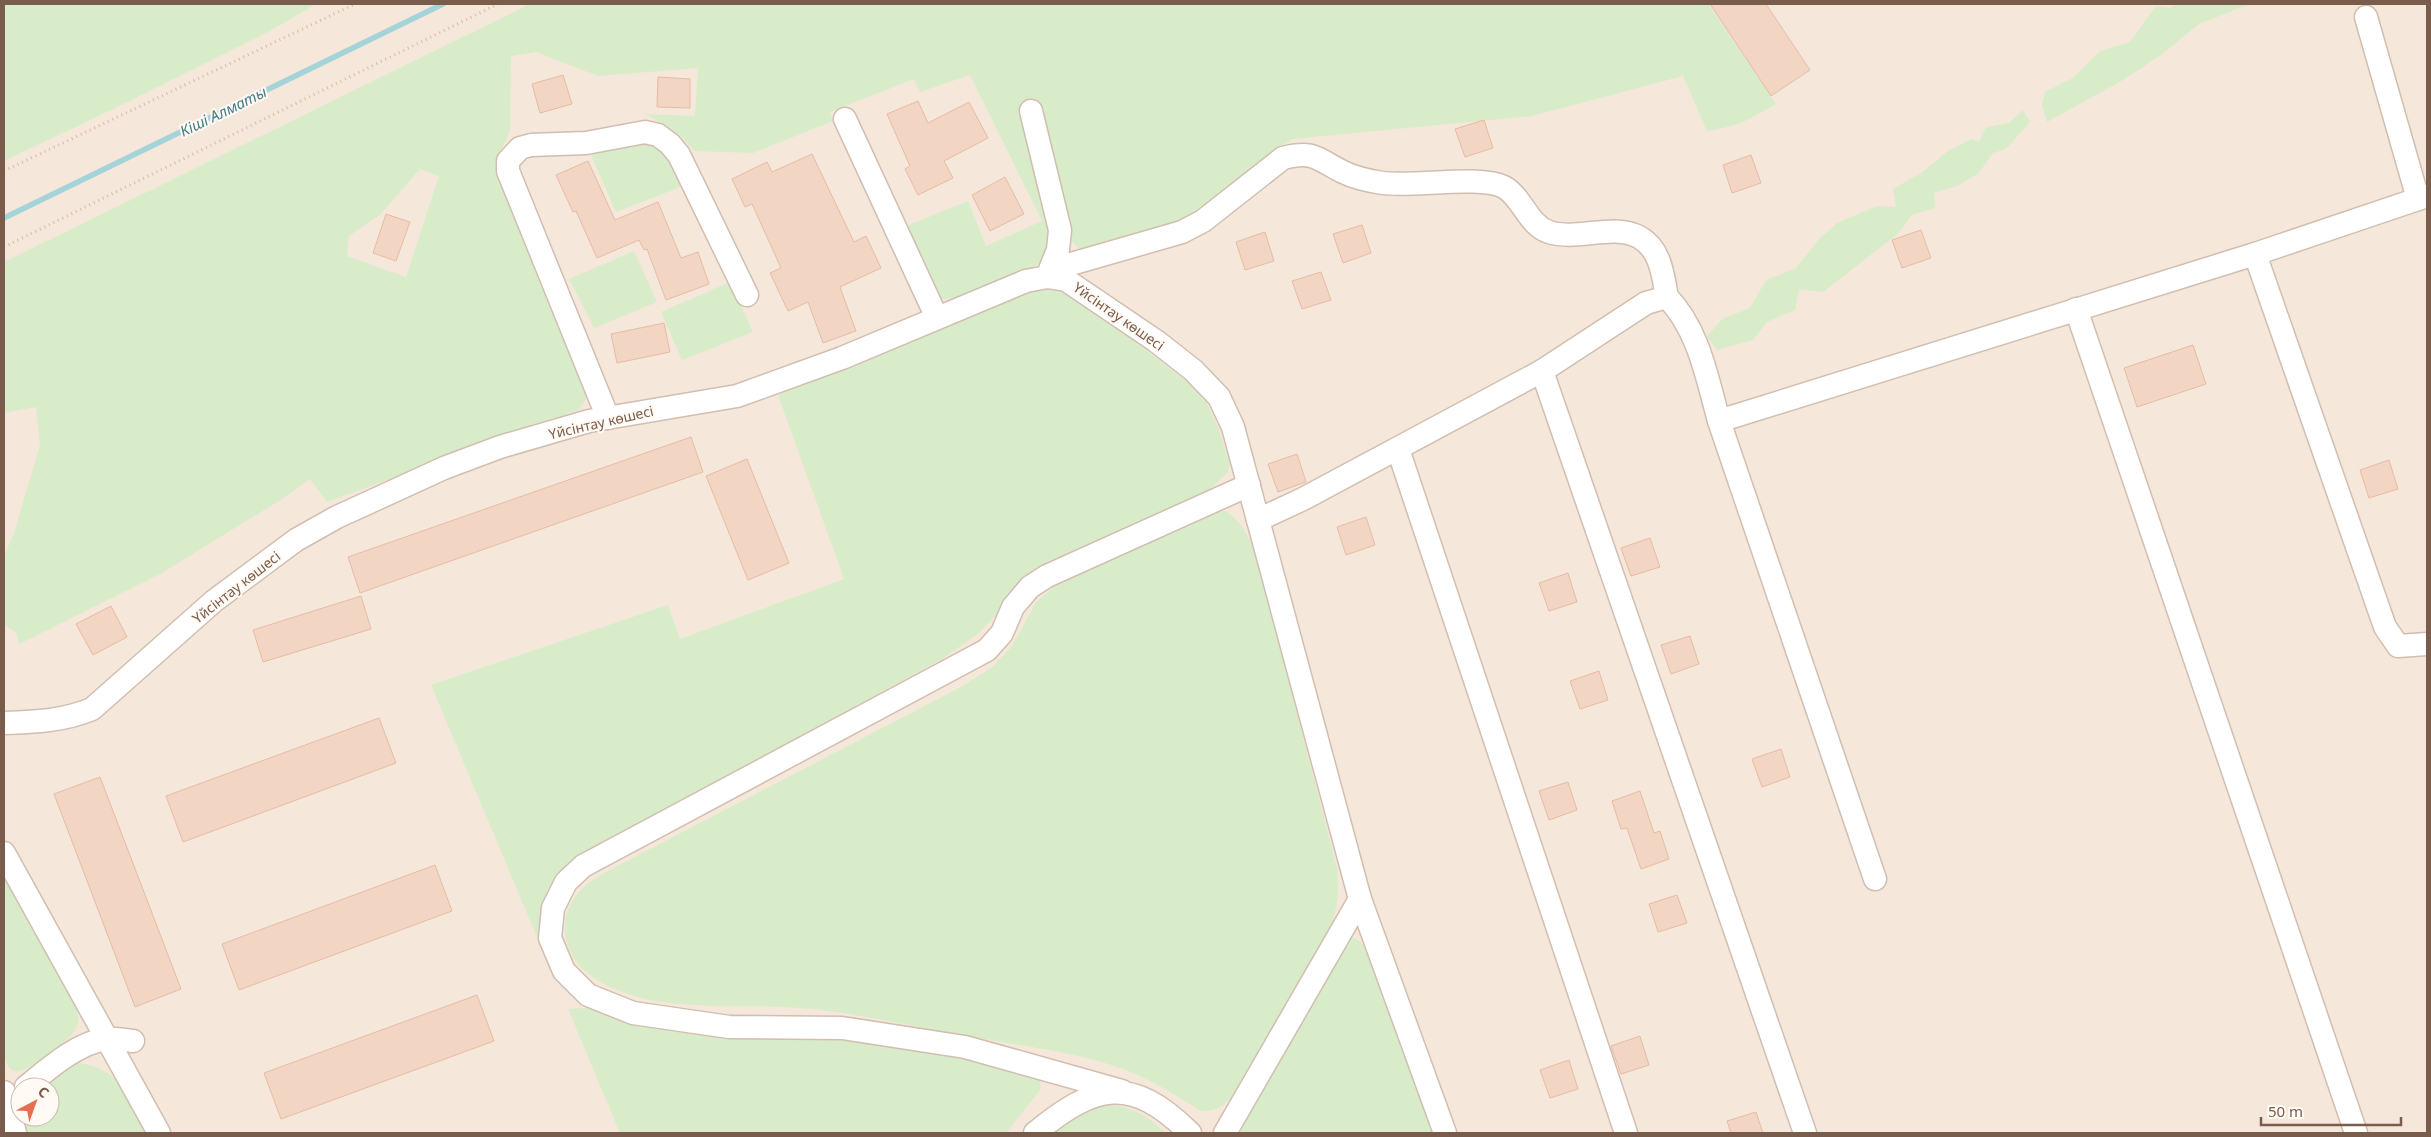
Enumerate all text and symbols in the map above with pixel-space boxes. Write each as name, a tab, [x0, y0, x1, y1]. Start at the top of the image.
water label: Кіші Алматы	[176, 81, 270, 141]
street label: Үйсінтау көшесі	[1070, 278, 1168, 354]
street label: Үйсінтау көшесі	[547, 401, 655, 443]
street label: Үйсінтау көшесі	[188, 547, 284, 627]
north arrow	[10, 1077, 60, 1127]
text: С	[34, 1082, 53, 1102]
scale bar	[2261, 1094, 2401, 1126]
text: 50 m	[2268, 1101, 2303, 1121]

